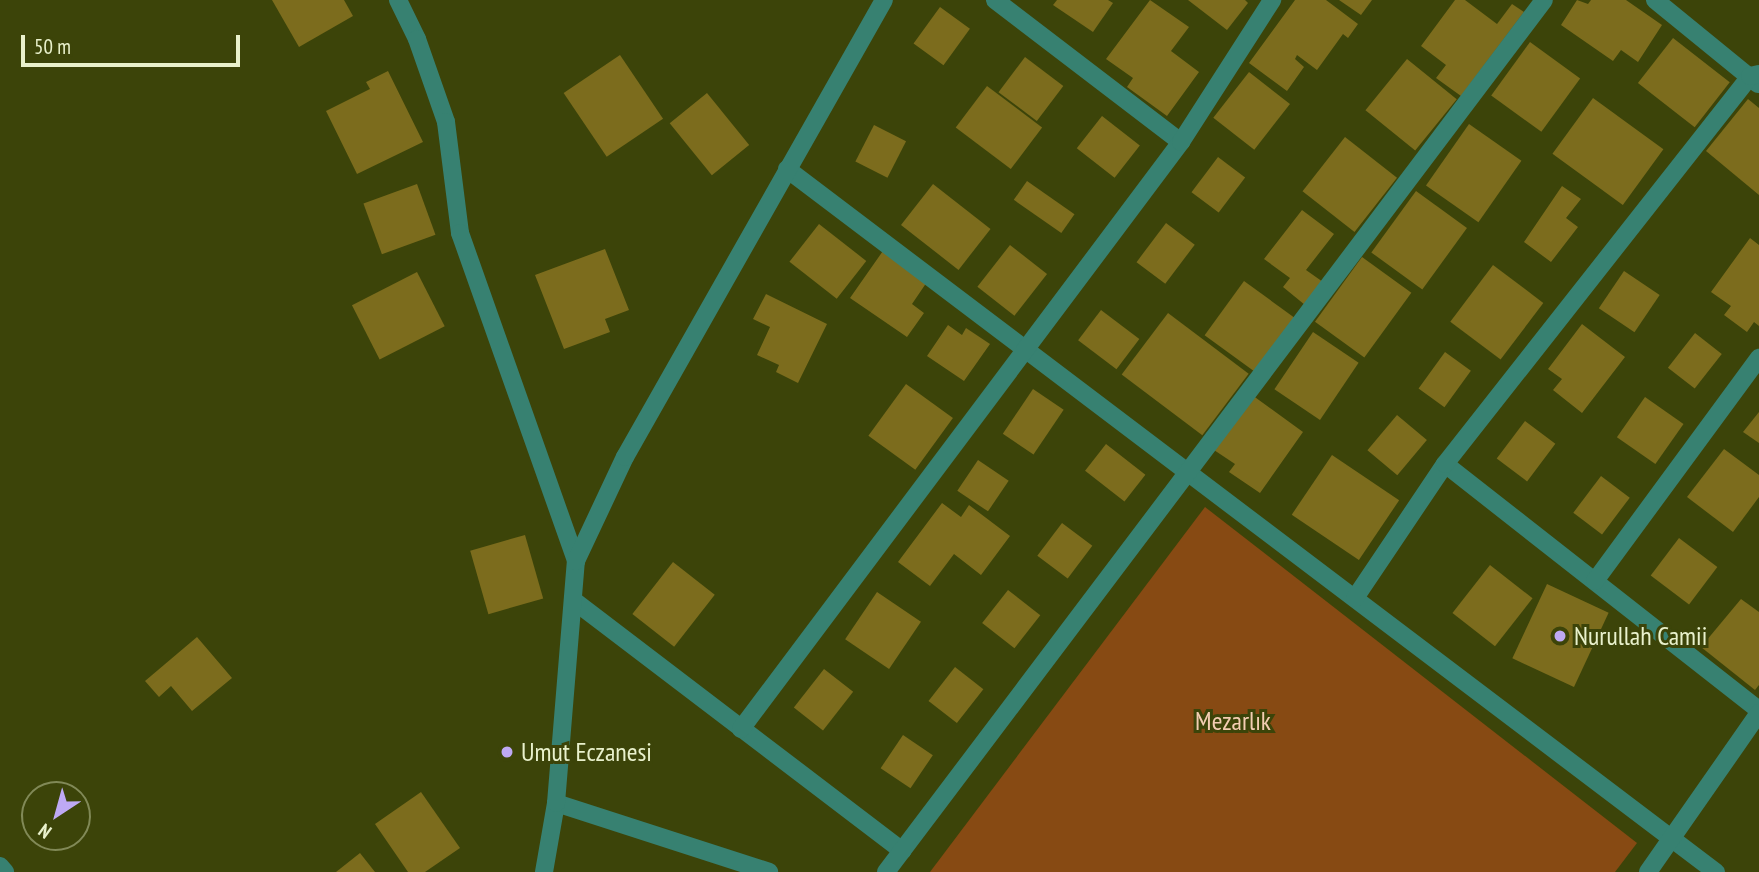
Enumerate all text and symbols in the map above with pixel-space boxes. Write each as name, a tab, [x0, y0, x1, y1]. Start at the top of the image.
scale bar	[24, 21, 243, 65]
text: 50 m	[34, 33, 71, 60]
place label: Nurullah Camii	[1574, 620, 1707, 652]
marker: Nurullah Camii	[1552, 628, 1568, 644]
park label: Mezarlık	[1195, 705, 1271, 737]
place label: Umut Eczanesi	[521, 736, 652, 768]
marker: Umut Eczanesi	[499, 744, 515, 760]
north arrow	[21, 781, 91, 851]
text: N	[34, 819, 56, 844]

